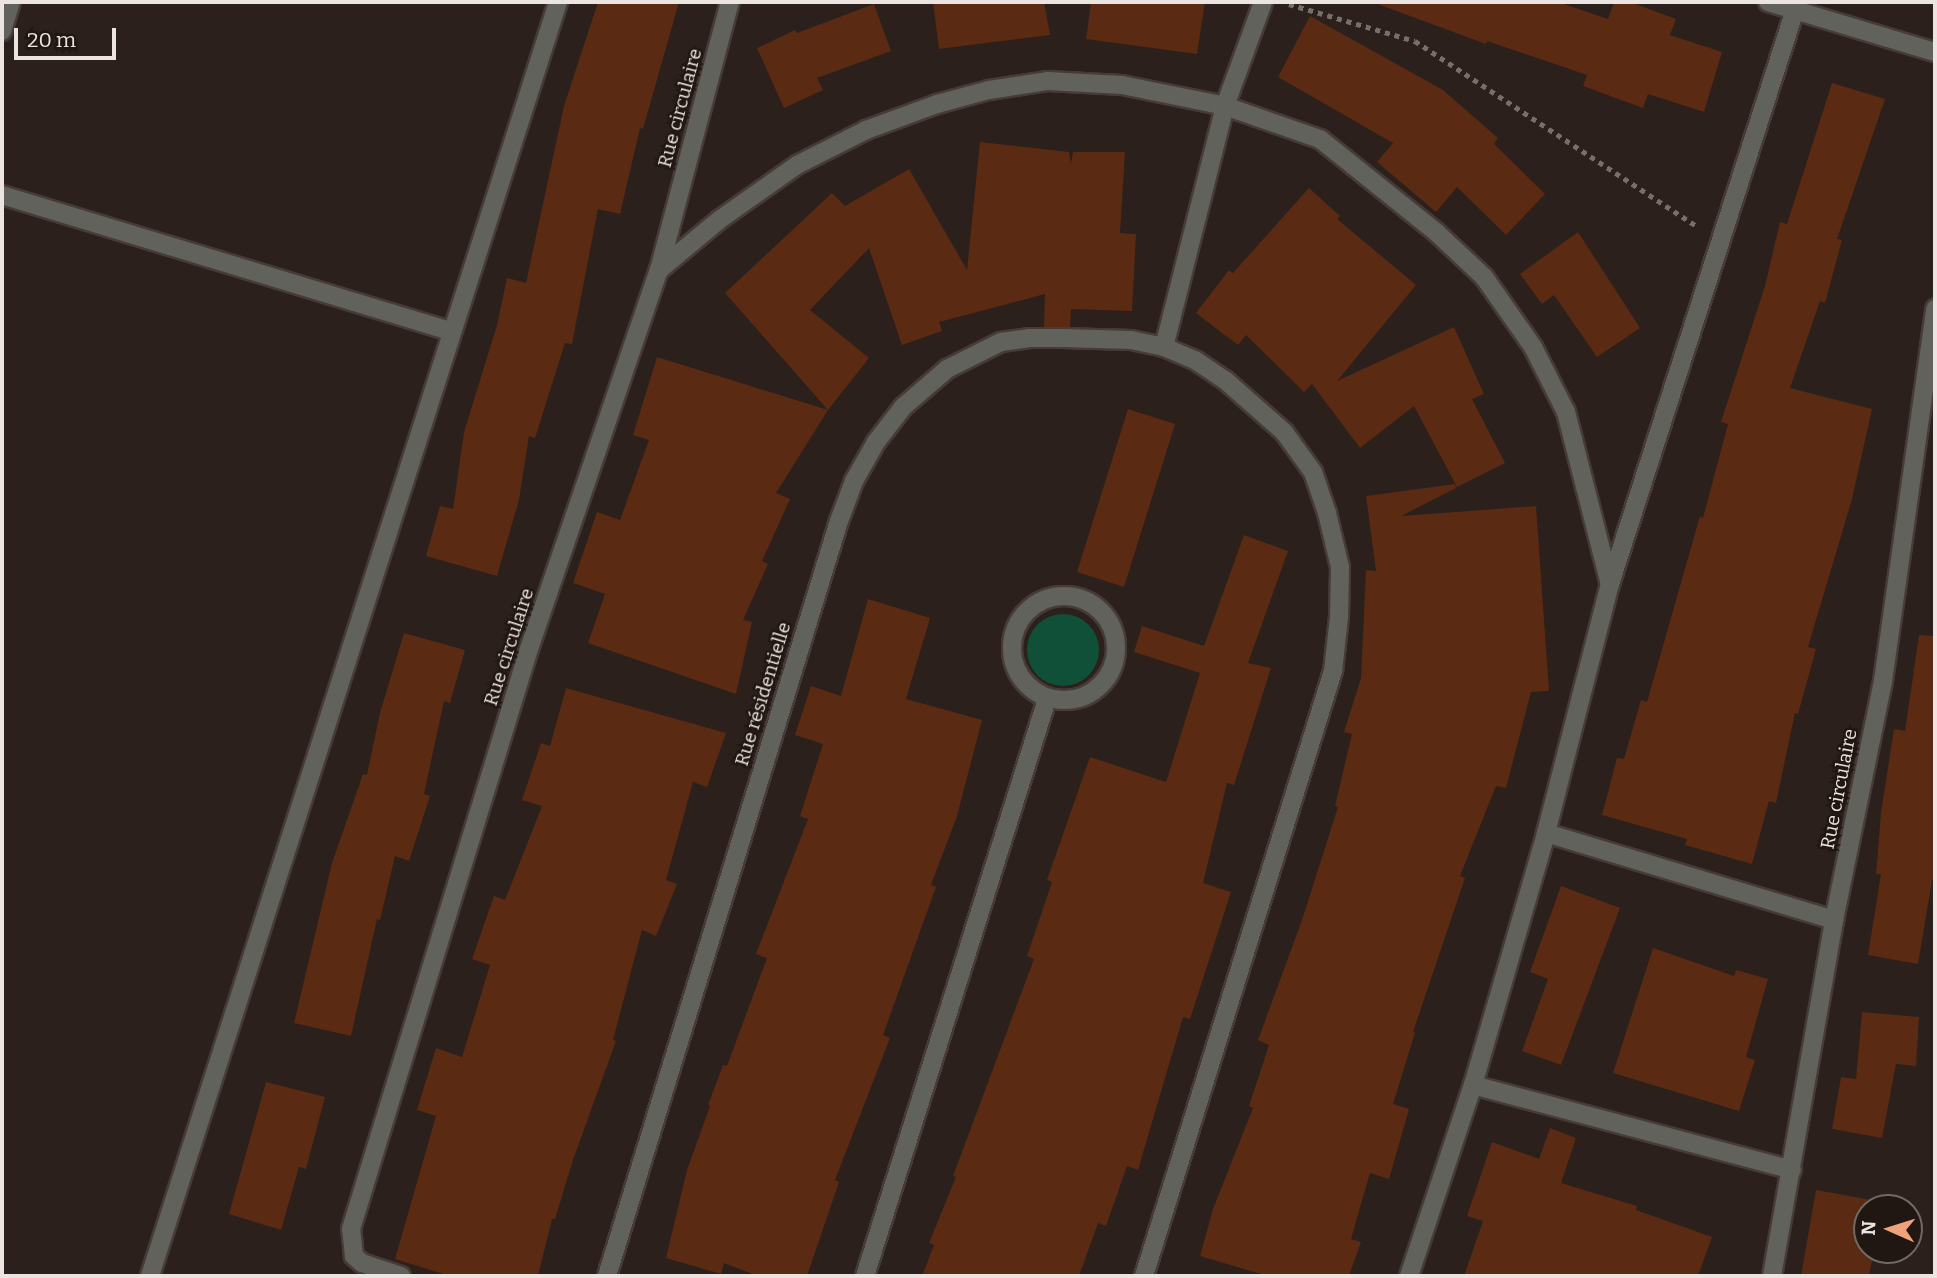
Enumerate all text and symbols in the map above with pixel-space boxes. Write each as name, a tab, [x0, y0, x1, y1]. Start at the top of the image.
scale bar	[18, 14, 119, 58]
text: 20 m	[27, 27, 76, 53]
street label: Rue circulaire	[653, 46, 707, 170]
street label: Rue circulaire	[479, 585, 539, 709]
street label: Rue résidentielle	[730, 619, 796, 769]
street label: Rue circulaire	[1816, 727, 1862, 851]
north arrow	[1853, 1194, 1923, 1264]
text: N	[1857, 1220, 1880, 1236]

